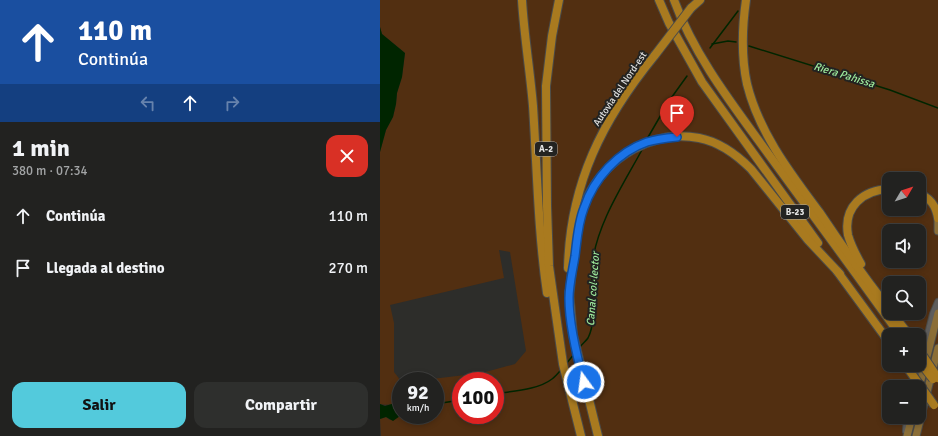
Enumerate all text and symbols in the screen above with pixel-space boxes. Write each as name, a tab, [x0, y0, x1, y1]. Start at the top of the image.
text: 110 m	[78, 14, 152, 48]
icon: ahead	[12, 16, 64, 68]
text: Continúa	[78, 48, 148, 70]
street label: Autovia del Nord-est	[591, 49, 650, 128]
water label: Riera Pahissa	[812, 60, 876, 91]
icon: left	[137, 92, 159, 114]
icon: ahead	[179, 92, 201, 114]
icon: right	[221, 92, 243, 114]
pin	[660, 96, 694, 137]
icon: arrive	[666, 102, 688, 124]
text: 1 min	[12, 133, 70, 163]
button: close	[326, 135, 368, 177]
road number: A-2	[535, 142, 557, 156]
text: 380 m · 07:34	[12, 163, 88, 179]
north arrow	[882, 172, 926, 216]
map controls	[882, 172, 926, 424]
icon: ahead	[12, 205, 34, 227]
road number: B-23	[781, 205, 809, 219]
text: Continúa	[46, 207, 105, 225]
text: 110 m	[328, 207, 368, 225]
button: sound	[882, 224, 926, 268]
water label: Canal col·lector	[584, 250, 602, 326]
icon: arrive	[12, 257, 34, 279]
text: Llegada al destino	[46, 259, 165, 277]
text: 270 m	[328, 259, 368, 277]
button: search	[882, 276, 926, 320]
button: +	[882, 328, 926, 372]
position arrow	[563, 361, 605, 403]
speed limit sign: 100	[452, 372, 504, 424]
text: 92	[407, 380, 429, 405]
button: −	[882, 380, 926, 424]
button: Salir	[12, 382, 186, 428]
button: Compartir	[194, 382, 368, 428]
text: km/h	[407, 402, 429, 414]

